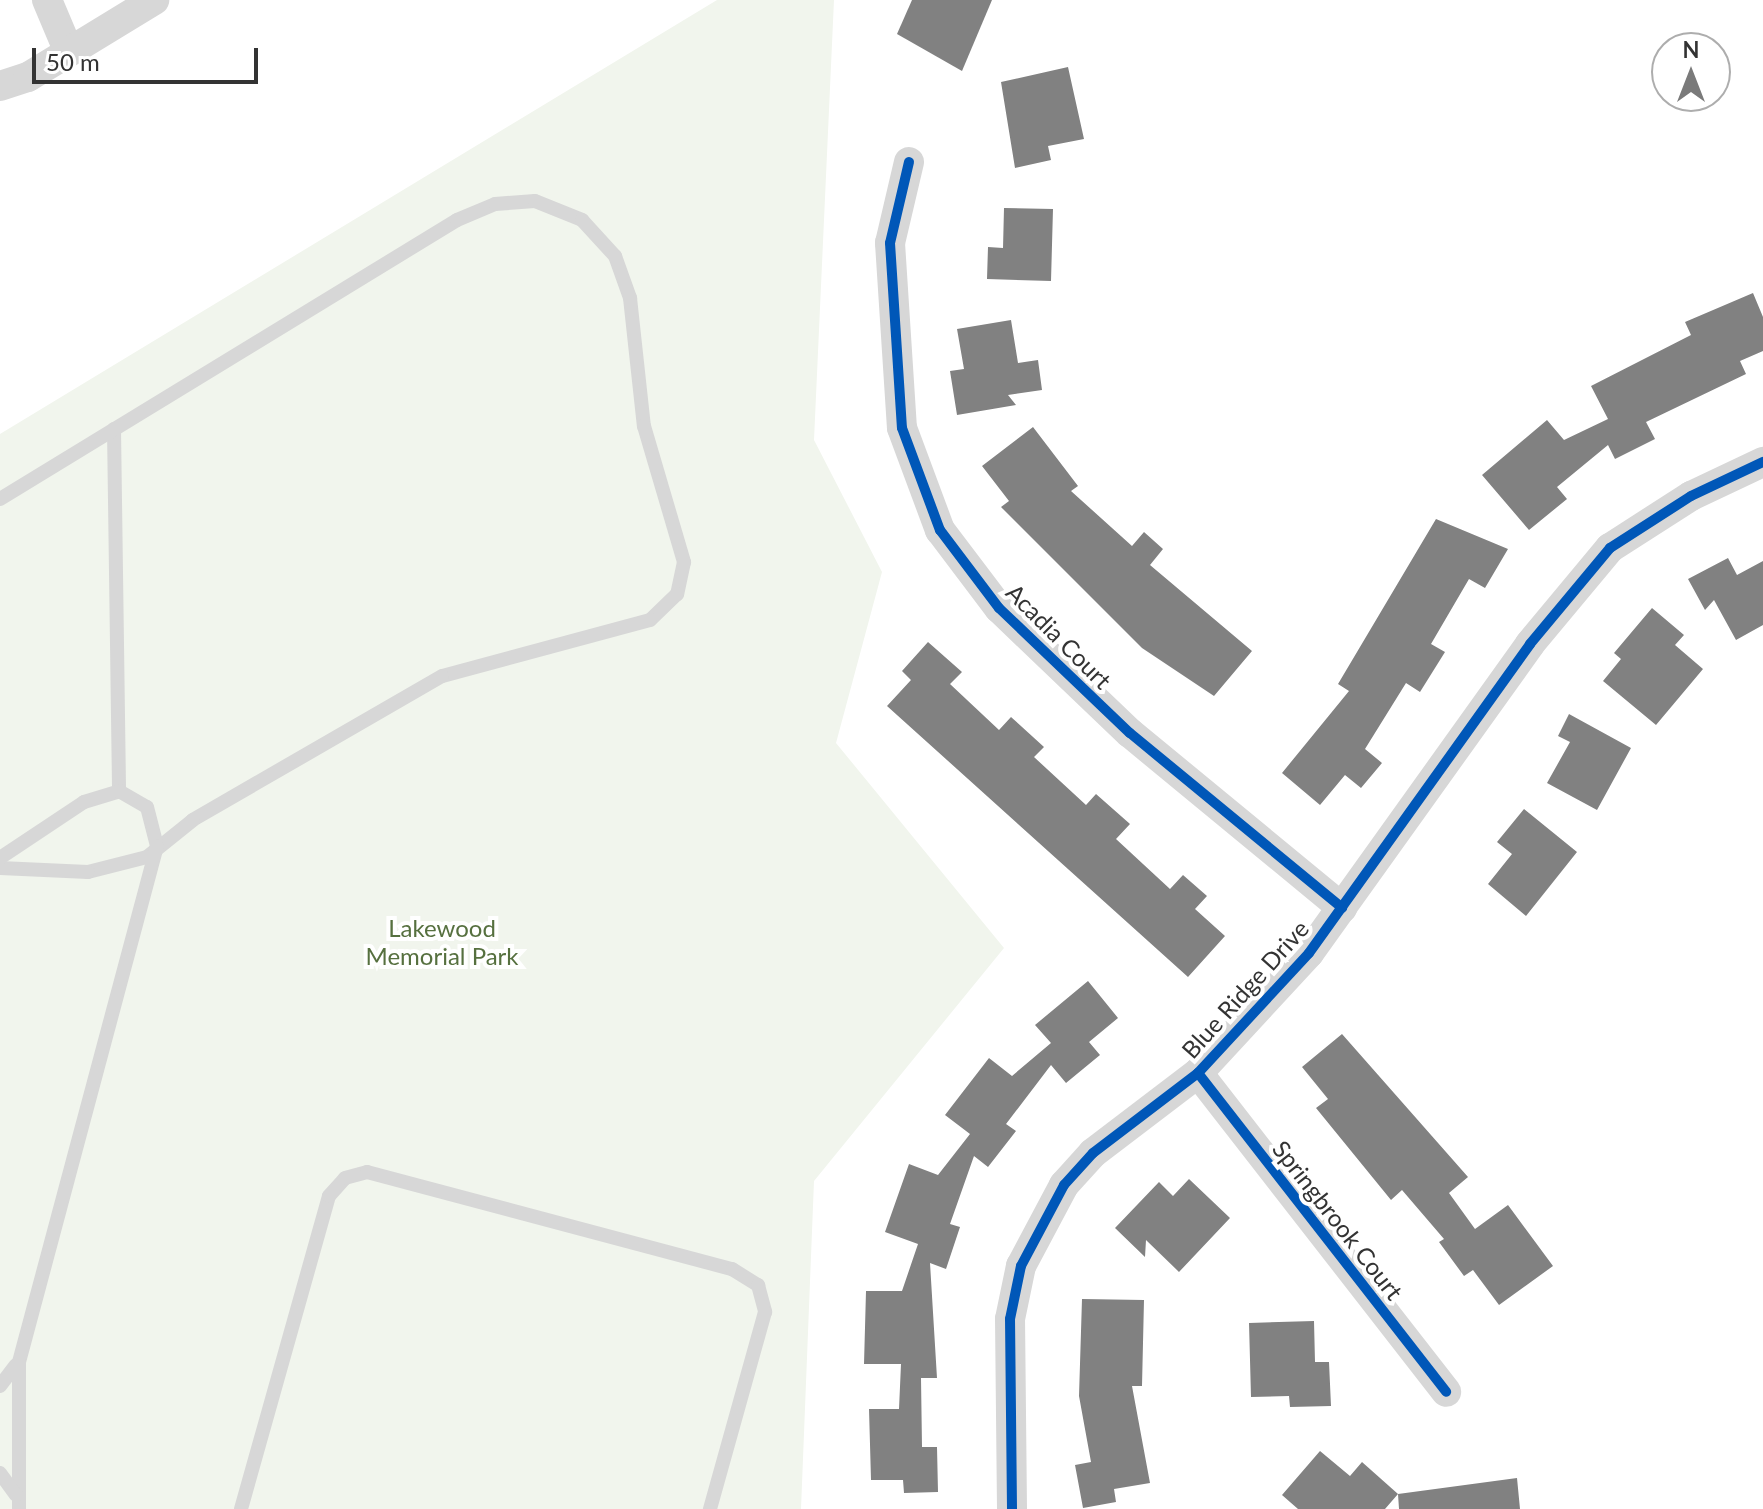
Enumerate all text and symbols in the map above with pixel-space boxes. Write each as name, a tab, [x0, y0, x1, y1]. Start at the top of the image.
scale bar	[36, 32, 262, 82]
north arrow	[1651, 32, 1731, 112]
text: N	[1683, 36, 1699, 63]
text: 50 m	[46, 47, 100, 76]
street label: Acadia Court	[1000, 577, 1118, 695]
park label: Lakewood Memorial Park	[365, 914, 519, 970]
street label: Blue Ridge Drive	[1176, 914, 1314, 1064]
street label: Springbrook Court	[1267, 1135, 1409, 1305]

